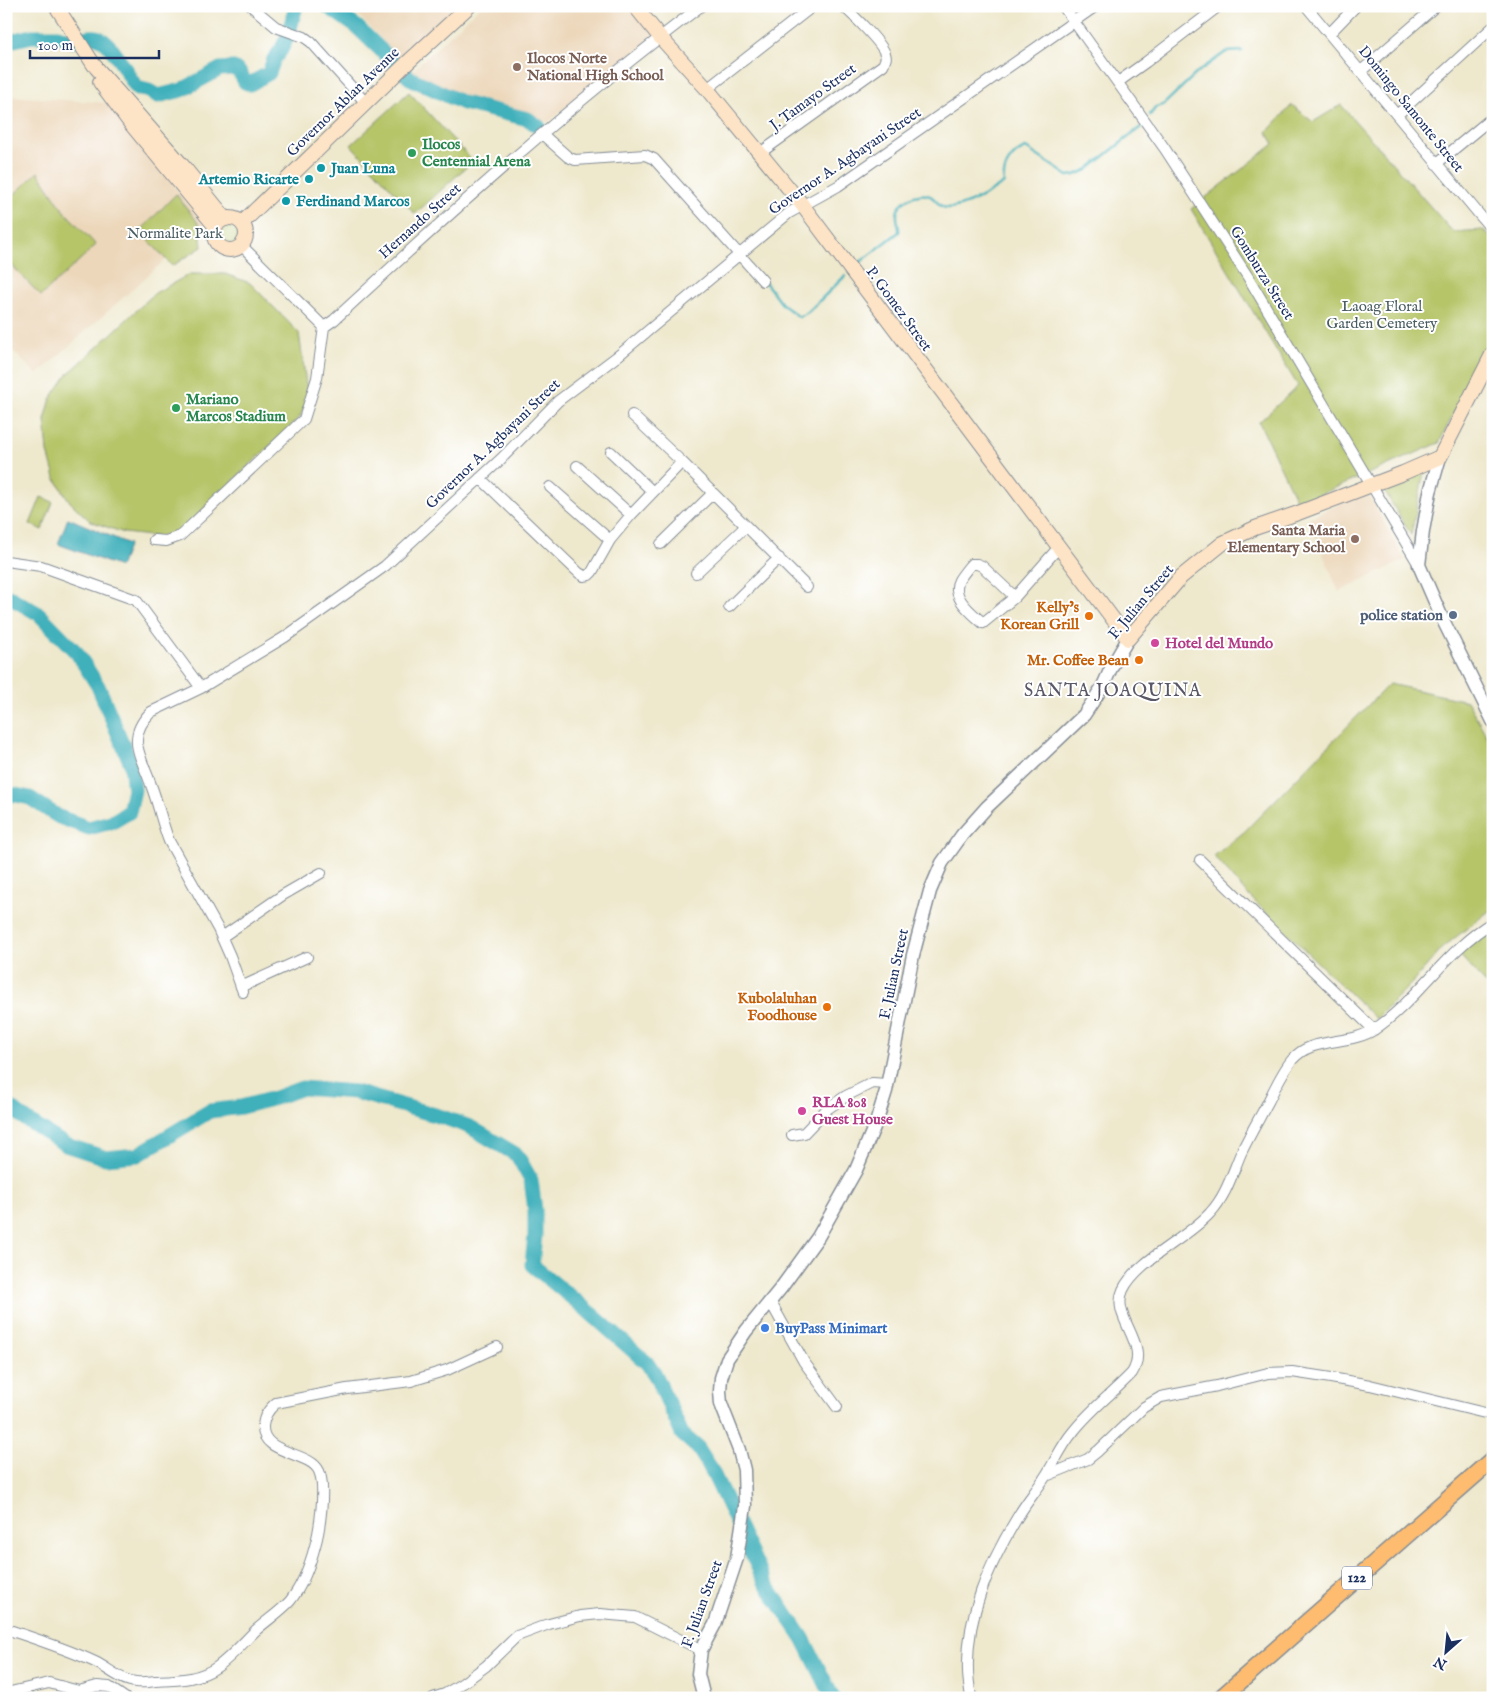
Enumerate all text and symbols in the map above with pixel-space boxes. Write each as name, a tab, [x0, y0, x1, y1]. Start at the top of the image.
scale bar	[30, 28, 159, 60]
text: 100 m	[38, 36, 74, 55]
street label: Domingo Samonte Street	[1354, 42, 1468, 176]
street label: Governor Ablan Avenue	[283, 43, 403, 161]
place label: Ilocos Norte National High School	[526, 49, 664, 85]
street label: J. Tamayo Street	[765, 59, 860, 136]
marker: Ilocos Norte National High School	[511, 61, 523, 73]
street label: Governor A. Agbayani Street	[765, 103, 925, 219]
place label: Ilocos Centennial Arena	[422, 135, 531, 171]
marker: Ilocos Centennial Arena	[406, 147, 418, 159]
place label: Juan Luna	[329, 159, 396, 178]
marker: Juan Luna	[315, 162, 327, 174]
place label: Artemio Ricarte	[198, 170, 299, 189]
marker: Artemio Ricarte	[303, 173, 315, 185]
street label: Hernando Street	[375, 179, 465, 263]
place label: Ferdinand Marcos	[296, 192, 410, 211]
marker: Ferdinand Marcos	[280, 195, 292, 207]
street label: Gomburza Street	[1226, 223, 1298, 323]
park label: Normalite Park	[127, 224, 224, 243]
street label: P. Gomez Street	[862, 263, 936, 355]
park label: Laoag Floral Garden Cemetery	[1326, 297, 1438, 333]
street label: Governor A. Agbayani Street	[422, 375, 564, 513]
place label: Mariano Marcos Stadium	[186, 390, 286, 426]
marker: Mariano Marcos Stadium	[170, 402, 182, 414]
place label: Santa Maria Elementary School	[1227, 521, 1346, 557]
marker: Santa Maria Elementary School	[1349, 533, 1361, 545]
street label: F. Julian Street	[1104, 561, 1178, 643]
place label: Kelly’s Korean Grill	[1000, 598, 1080, 634]
place label: police station	[1359, 606, 1443, 625]
marker: police station	[1447, 609, 1459, 621]
marker: Kelly’s Korean Grill	[1083, 610, 1095, 622]
place label: Hotel del Mundo	[1165, 634, 1273, 653]
marker: Hotel del Mundo	[1149, 637, 1161, 649]
place label: Mr. Coffee Bean	[1027, 651, 1129, 670]
marker: Mr. Coffee Bean	[1133, 654, 1145, 666]
district label: SANTA JOAQUINA	[1024, 680, 1202, 703]
street label: F. Julian Street	[875, 927, 913, 1021]
place label: Kubolaluhan Foodhouse	[738, 989, 817, 1025]
marker: Kubolaluhan Foodhouse	[821, 1001, 833, 1013]
place label: RLA 808 Guest House	[812, 1093, 893, 1129]
marker: RLA 808 Guest House	[796, 1105, 808, 1117]
place label: BuyPass Minimart	[775, 1319, 888, 1338]
marker: BuyPass Minimart	[759, 1322, 771, 1334]
street label: F. Julian Street	[677, 1558, 727, 1650]
road number: 122	[1342, 1566, 1372, 1590]
north arrow	[1422, 1626, 1472, 1676]
text: N	[1431, 1652, 1451, 1674]

